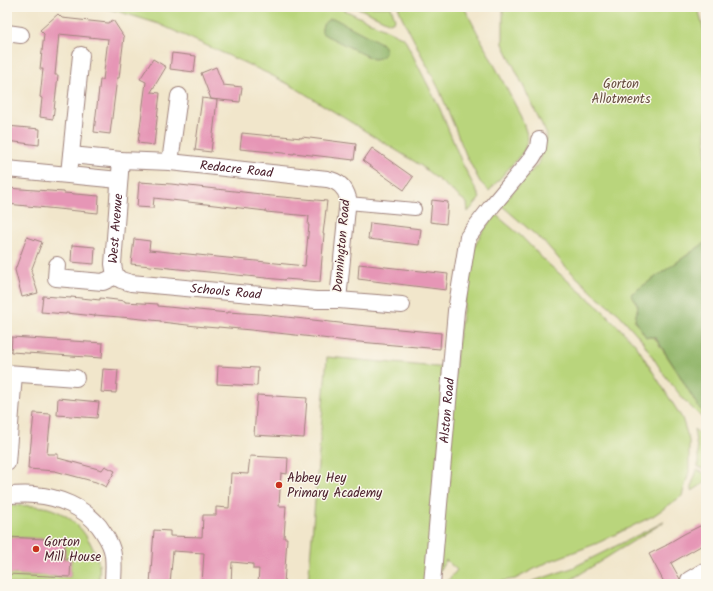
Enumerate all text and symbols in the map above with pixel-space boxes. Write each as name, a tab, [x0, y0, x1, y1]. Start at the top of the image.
park label: Gorton Allotments	[592, 74, 651, 110]
street label: Redacre Road	[199, 155, 274, 184]
street label: West Avenue	[103, 193, 129, 264]
street label: Donnington Road	[327, 198, 357, 293]
street label: Schools Road	[189, 278, 263, 305]
street label: Alston Road	[434, 376, 461, 444]
place label: Abbey Hey Primary Academy	[287, 468, 383, 504]
marker: Abbey Hey Primary Academy	[274, 480, 284, 490]
place label: Gorton Mill House	[44, 532, 101, 568]
marker: Gorton Mill House	[31, 544, 41, 554]

